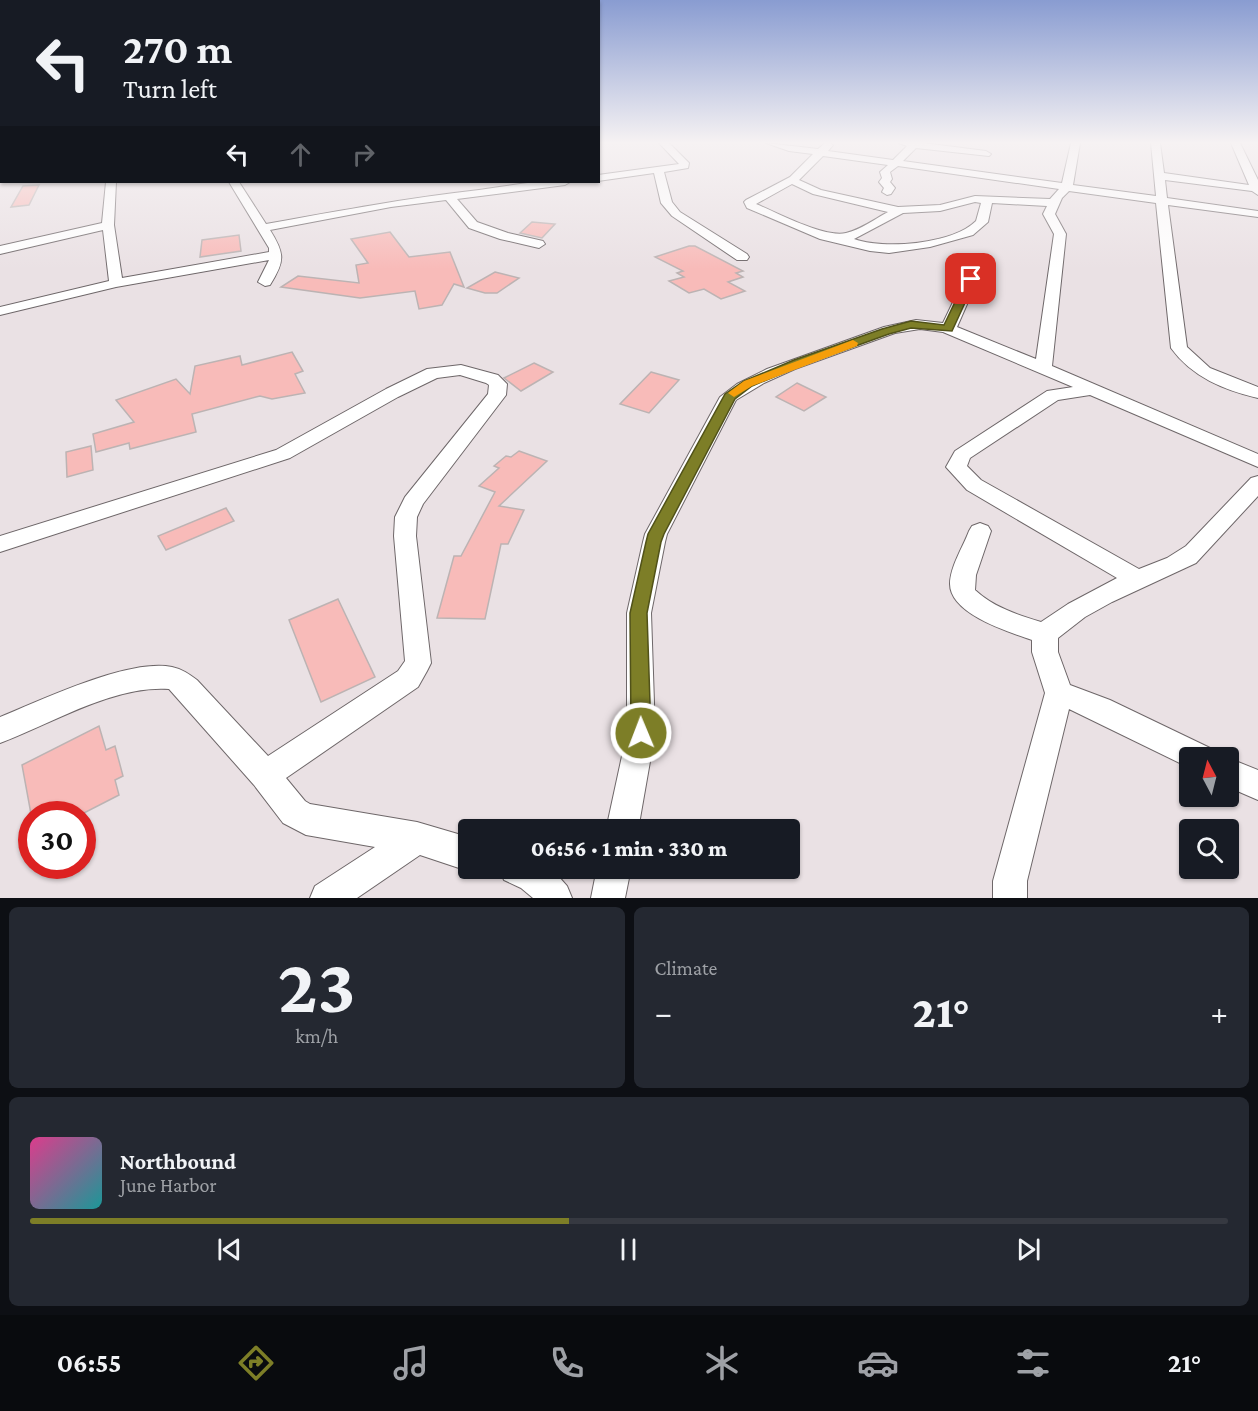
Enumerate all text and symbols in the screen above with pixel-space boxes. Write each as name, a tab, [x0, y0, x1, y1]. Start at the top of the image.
icon: left	[24, 24, 102, 102]
text: 270 m	[123, 25, 232, 72]
text: Turn left	[123, 74, 217, 104]
icon: left	[221, 138, 254, 171]
icon: ahead	[284, 138, 317, 171]
icon: right	[347, 138, 380, 171]
pin	[945, 253, 996, 304]
icon: arrive	[954, 262, 987, 295]
position arrow	[609, 701, 673, 765]
north arrow	[1179, 747, 1239, 807]
map controls	[1179, 747, 1239, 879]
speed limit sign: 30	[18, 801, 96, 879]
button: search	[1179, 819, 1239, 879]
text: 06:56 · 1 min · 330 m	[531, 836, 727, 861]
text: 23	[278, 942, 356, 1029]
text: Climate	[655, 957, 717, 979]
text: 21°	[912, 987, 970, 1037]
text: −	[655, 994, 672, 1031]
text: +	[1211, 994, 1228, 1031]
text: km/h	[295, 1025, 338, 1047]
text: Northbound	[120, 1149, 236, 1174]
text: June Harbor	[120, 1174, 217, 1196]
icon: previous	[213, 1233, 246, 1266]
icon: pause	[612, 1233, 645, 1266]
icon: next	[1012, 1233, 1045, 1266]
icon: directions	[235, 1342, 277, 1384]
icon: music	[390, 1342, 432, 1384]
icon: phone	[546, 1342, 588, 1384]
icon: climate	[701, 1342, 743, 1384]
icon: car	[857, 1342, 899, 1384]
icon: filters	[1012, 1342, 1054, 1384]
text: 06:55	[57, 1348, 121, 1378]
text: 21°	[1168, 1348, 1201, 1378]

